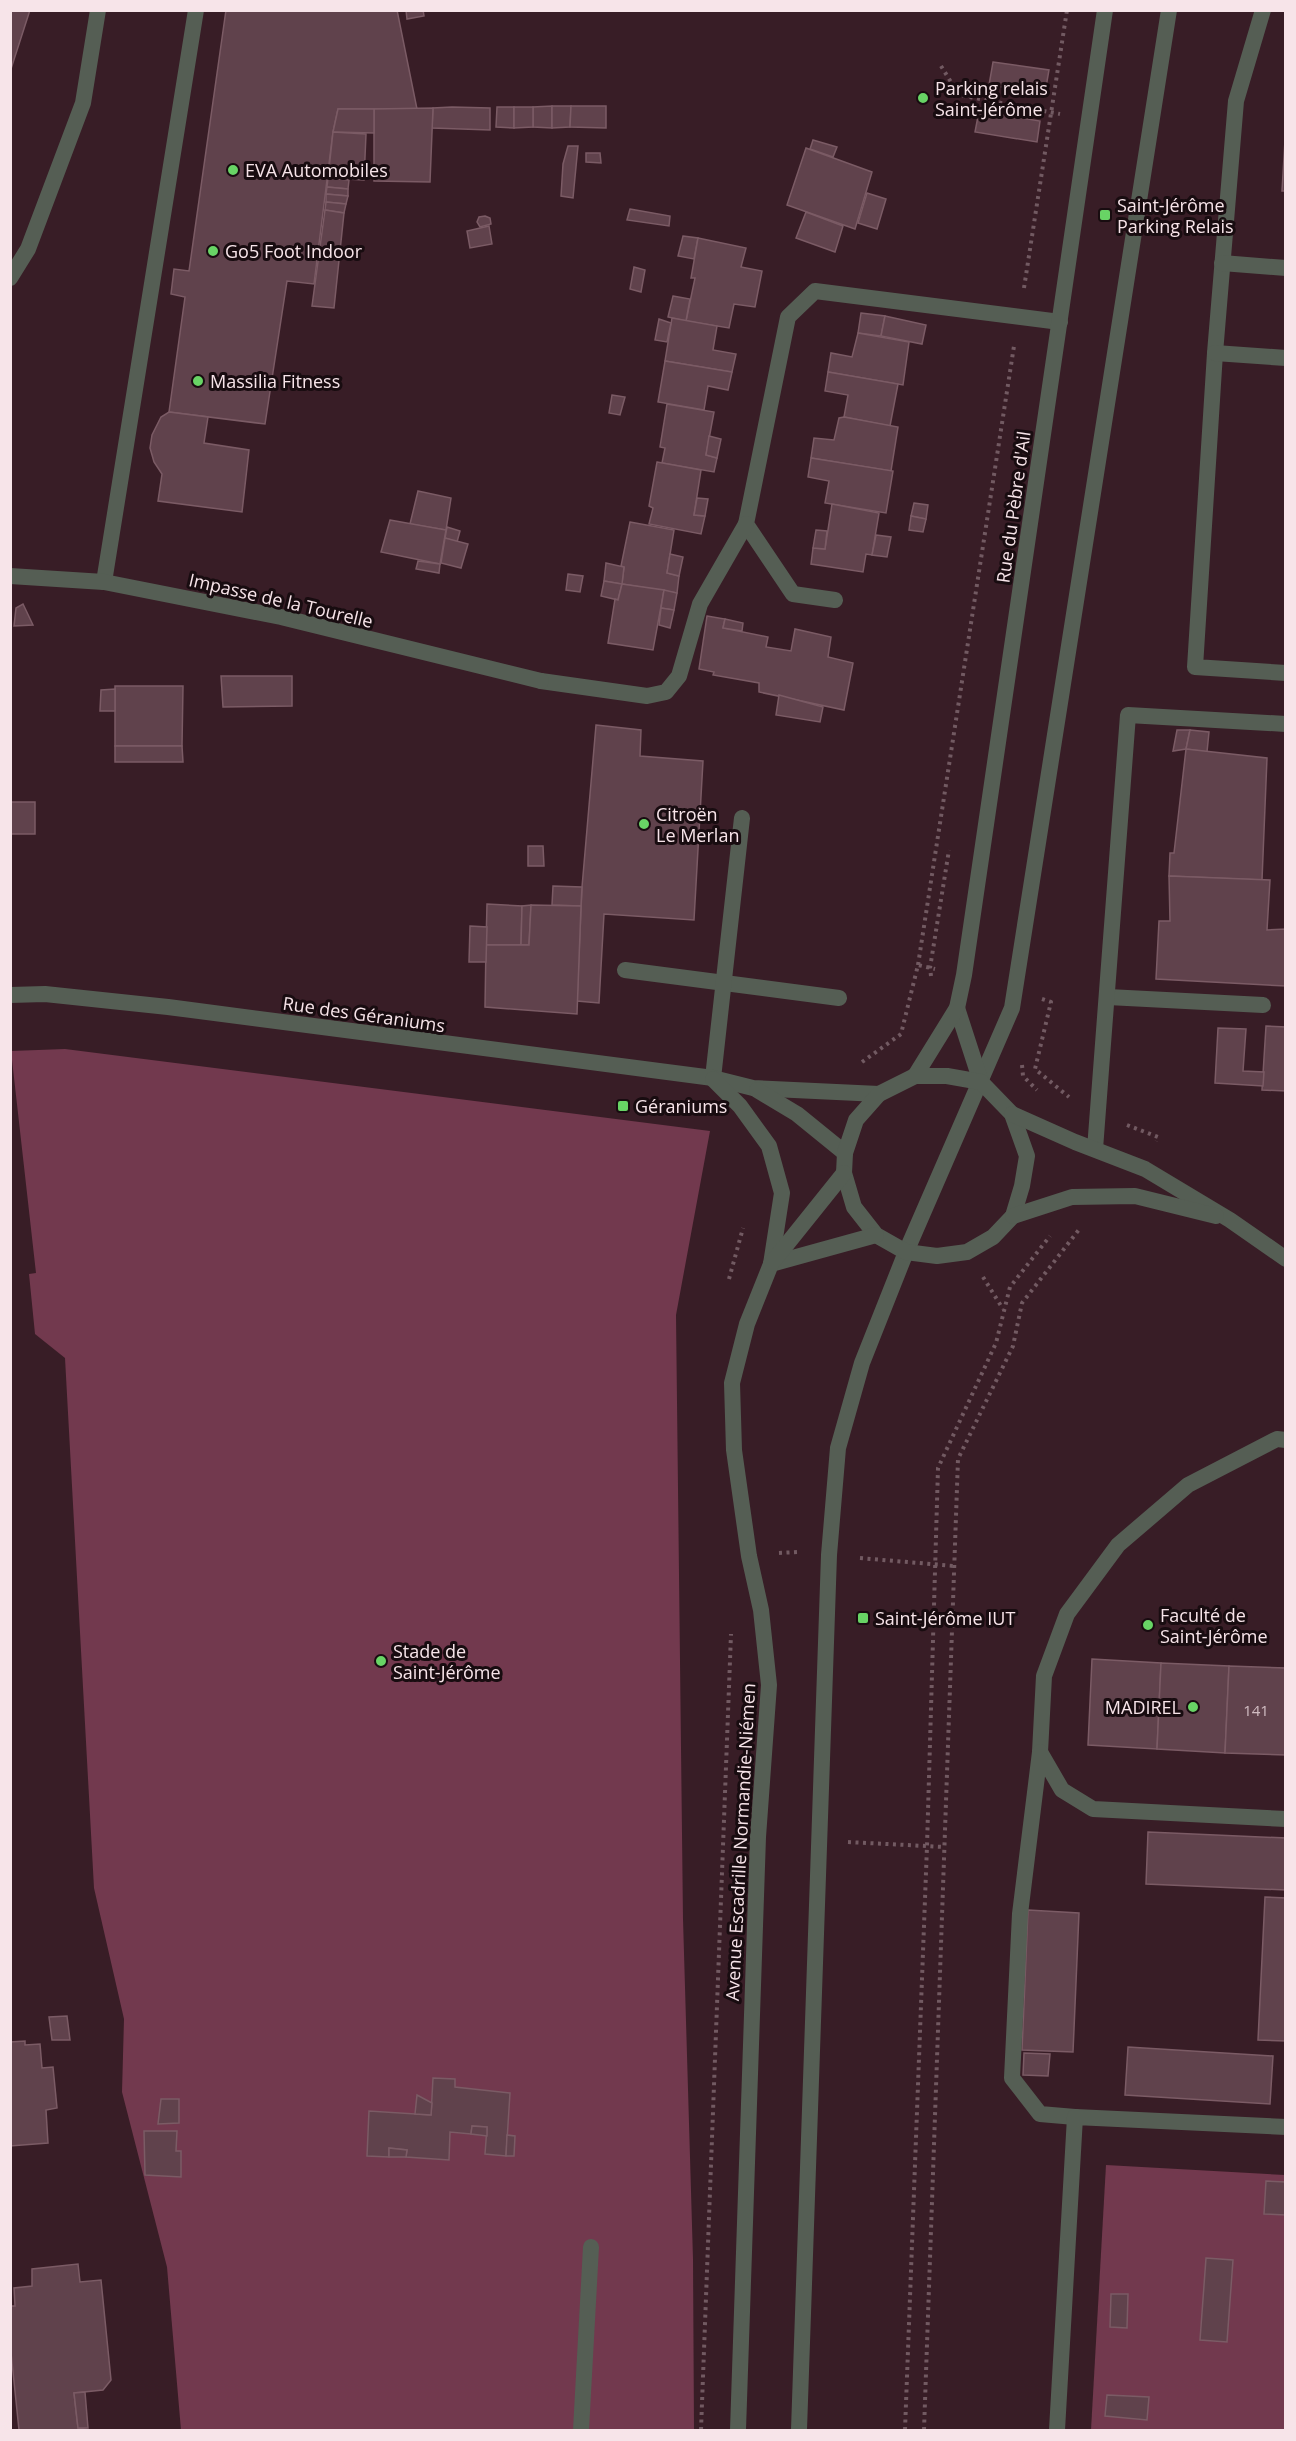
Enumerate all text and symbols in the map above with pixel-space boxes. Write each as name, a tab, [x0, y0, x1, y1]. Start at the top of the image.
place label: Parking relais Saint-Jérôme	[935, 76, 1048, 121]
marker: Parking relais Saint-Jérôme	[916, 91, 930, 105]
place label: EVA Automobiles	[245, 158, 388, 182]
marker: EVA Automobiles	[226, 163, 240, 177]
place label: Saint-Jérôme Parking Relais	[1117, 193, 1234, 238]
marker: Saint-Jérôme Parking Relais	[1098, 208, 1112, 222]
place label: Go5 Foot Indoor	[225, 239, 363, 263]
marker: Go5 Foot Indoor	[206, 244, 220, 258]
place label: Massilia Fitness	[210, 369, 340, 393]
marker: Massilia Fitness	[191, 374, 205, 388]
street label: Rue du Pèbre d'Ail	[990, 429, 1036, 585]
street label: Impasse de la Tourelle	[187, 567, 375, 633]
place label: Citroën Le Merlan	[656, 802, 739, 847]
marker: Citroën Le Merlan	[637, 817, 651, 831]
street label: Rue des Géraniums	[281, 991, 447, 1037]
place label: Géraniums	[635, 1094, 727, 1118]
marker: Géraniums	[616, 1099, 630, 1113]
place label: Faculté de Saint-Jérôme	[1160, 1603, 1268, 1648]
place label: Saint-Jérôme IUT	[875, 1606, 1015, 1630]
marker: Saint-Jérôme IUT	[856, 1611, 870, 1625]
marker: Faculté de Saint-Jérôme	[1141, 1618, 1155, 1632]
place label: Stade de Saint-Jérôme	[393, 1639, 501, 1684]
marker: Stade de Saint-Jérôme	[374, 1654, 388, 1668]
street label: Avenue Escadrille Normandie-Niémen	[720, 1682, 760, 2002]
place label: MADIREL	[1105, 1695, 1181, 1719]
marker: MADIREL	[1186, 1700, 1200, 1714]
house number: 141	[1243, 1700, 1269, 1720]

